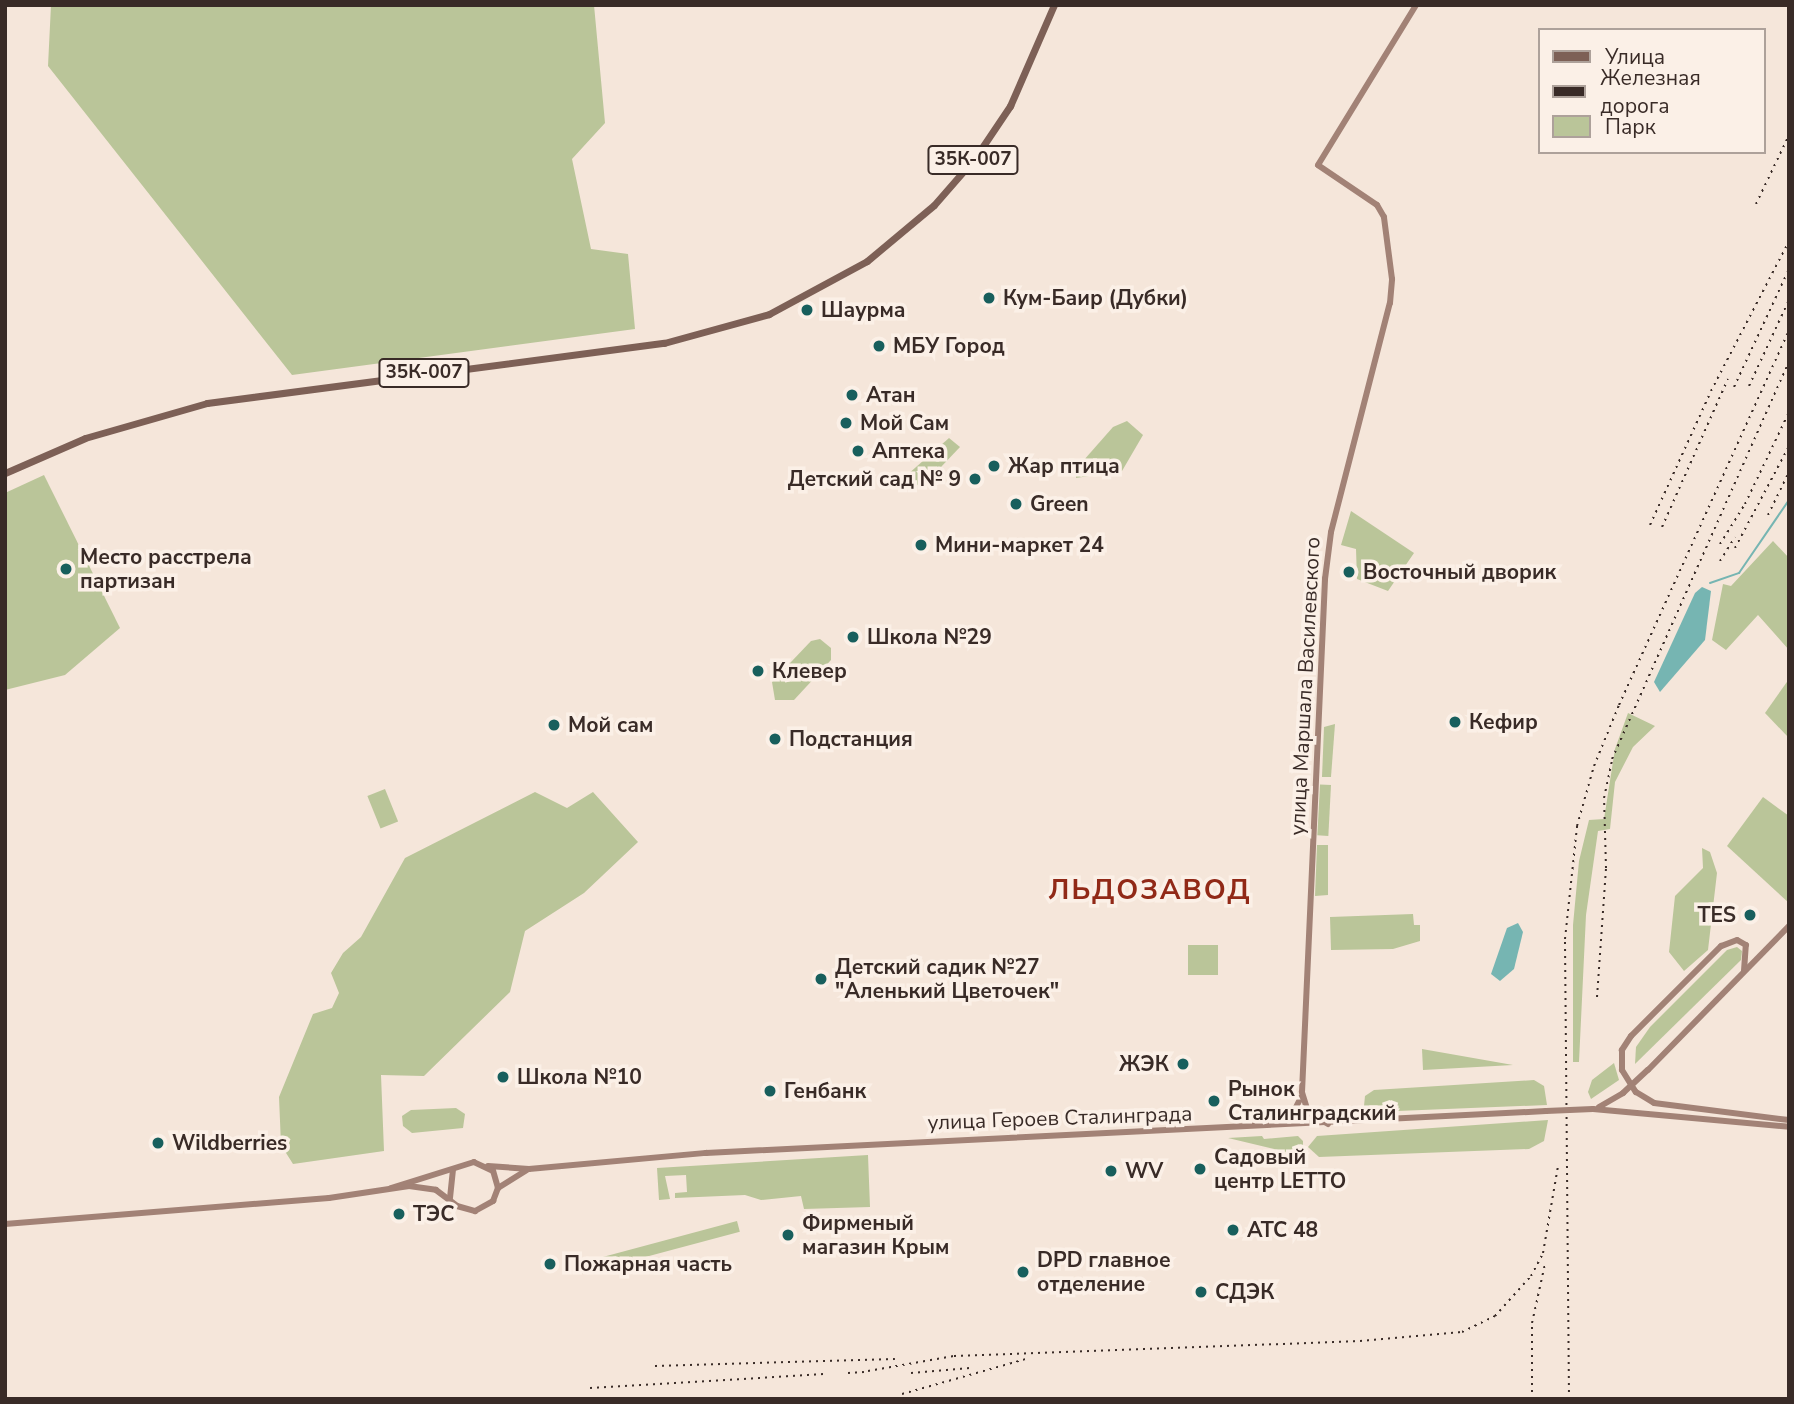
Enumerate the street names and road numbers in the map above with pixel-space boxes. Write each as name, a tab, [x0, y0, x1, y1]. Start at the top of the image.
road number: 35К-007	[926, 144, 1020, 176]
road number: 35К-007	[377, 358, 471, 388]
street label: улица Маршала Василевского	[1285, 536, 1325, 836]
street label: улица Героев Сталинграда	[927, 1101, 1193, 1135]

